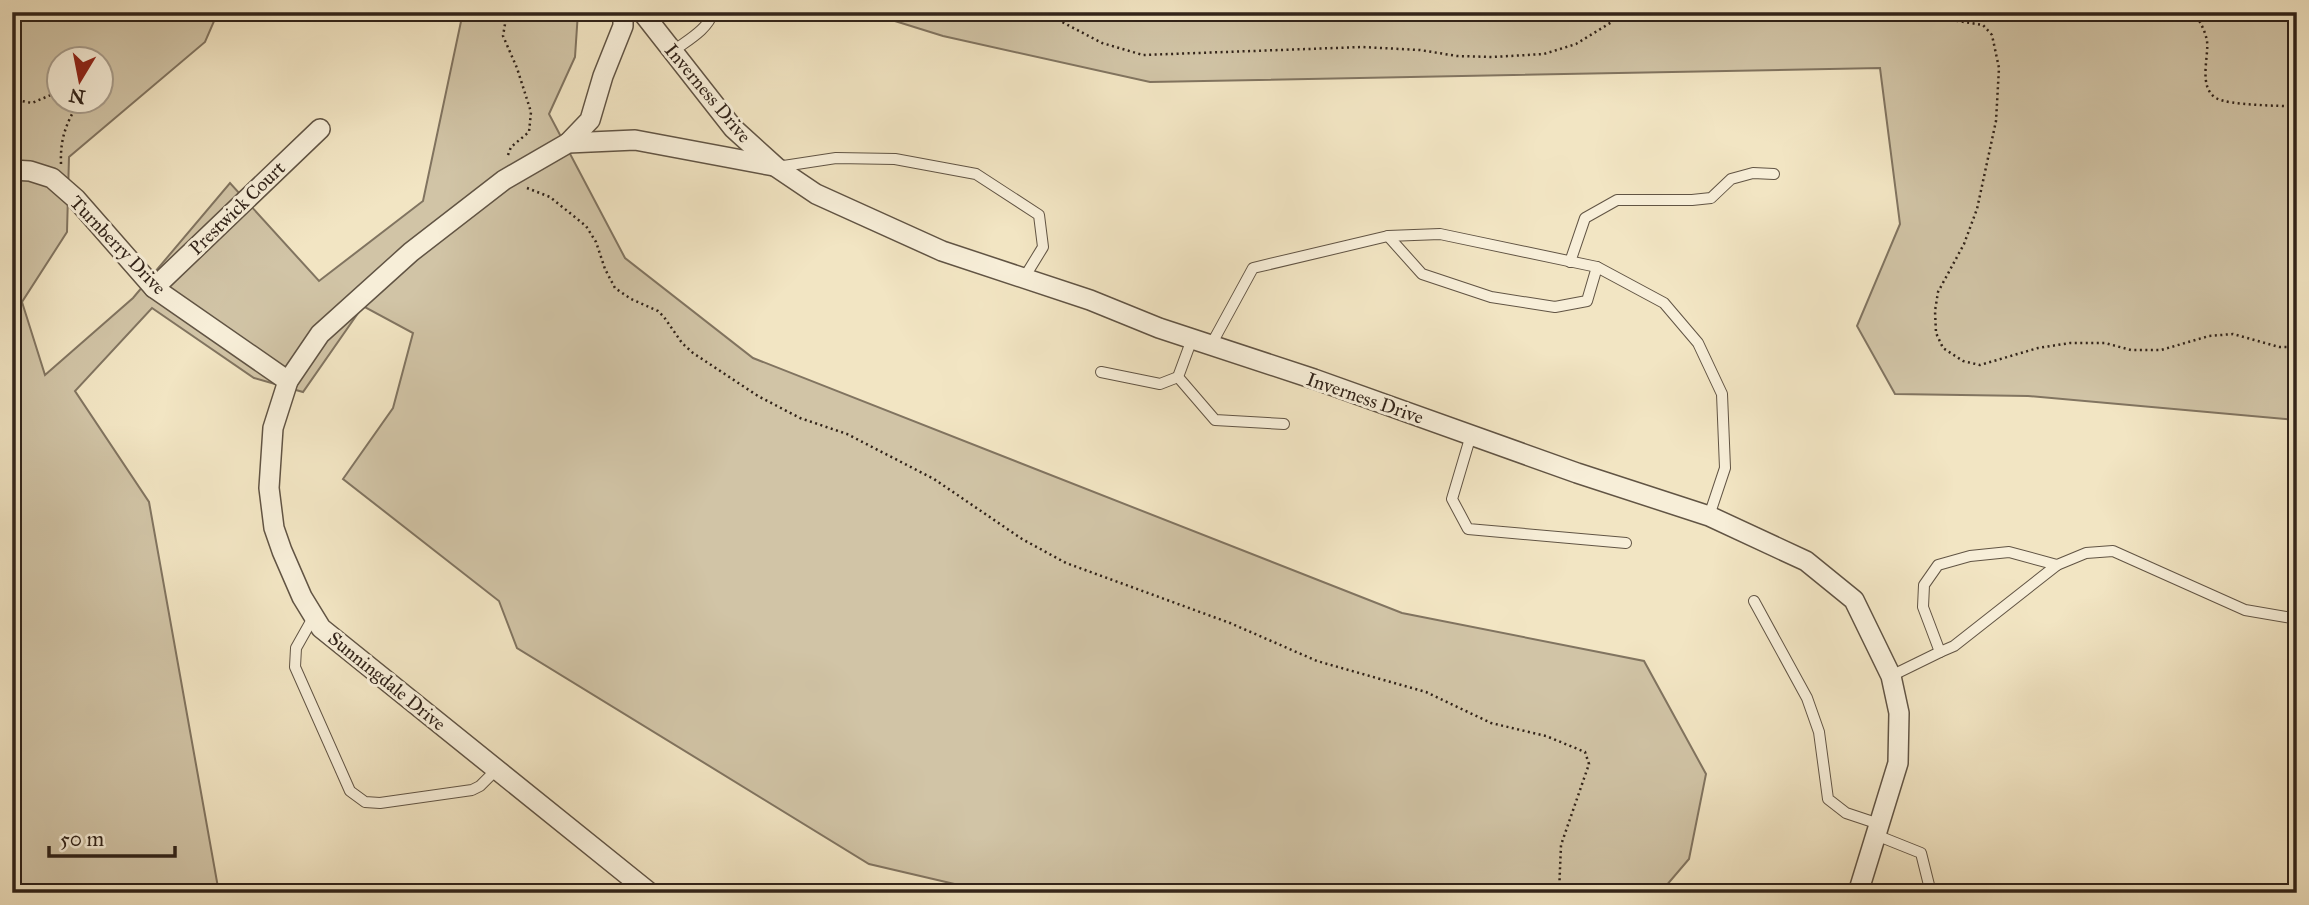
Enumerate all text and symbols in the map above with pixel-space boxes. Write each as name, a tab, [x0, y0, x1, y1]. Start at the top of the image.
street label: Inverness Drive	[660, 39, 756, 147]
north arrow	[46, 46, 116, 116]
text: N	[67, 84, 87, 109]
street label: Prestwick Court	[184, 156, 290, 260]
street label: Turnberry Drive	[65, 191, 171, 299]
street label: Inverness Drive	[1304, 367, 1427, 429]
street label: Sunningdale Drive	[323, 627, 450, 736]
scale bar	[49, 814, 175, 858]
text: 50 m	[60, 826, 105, 852]

